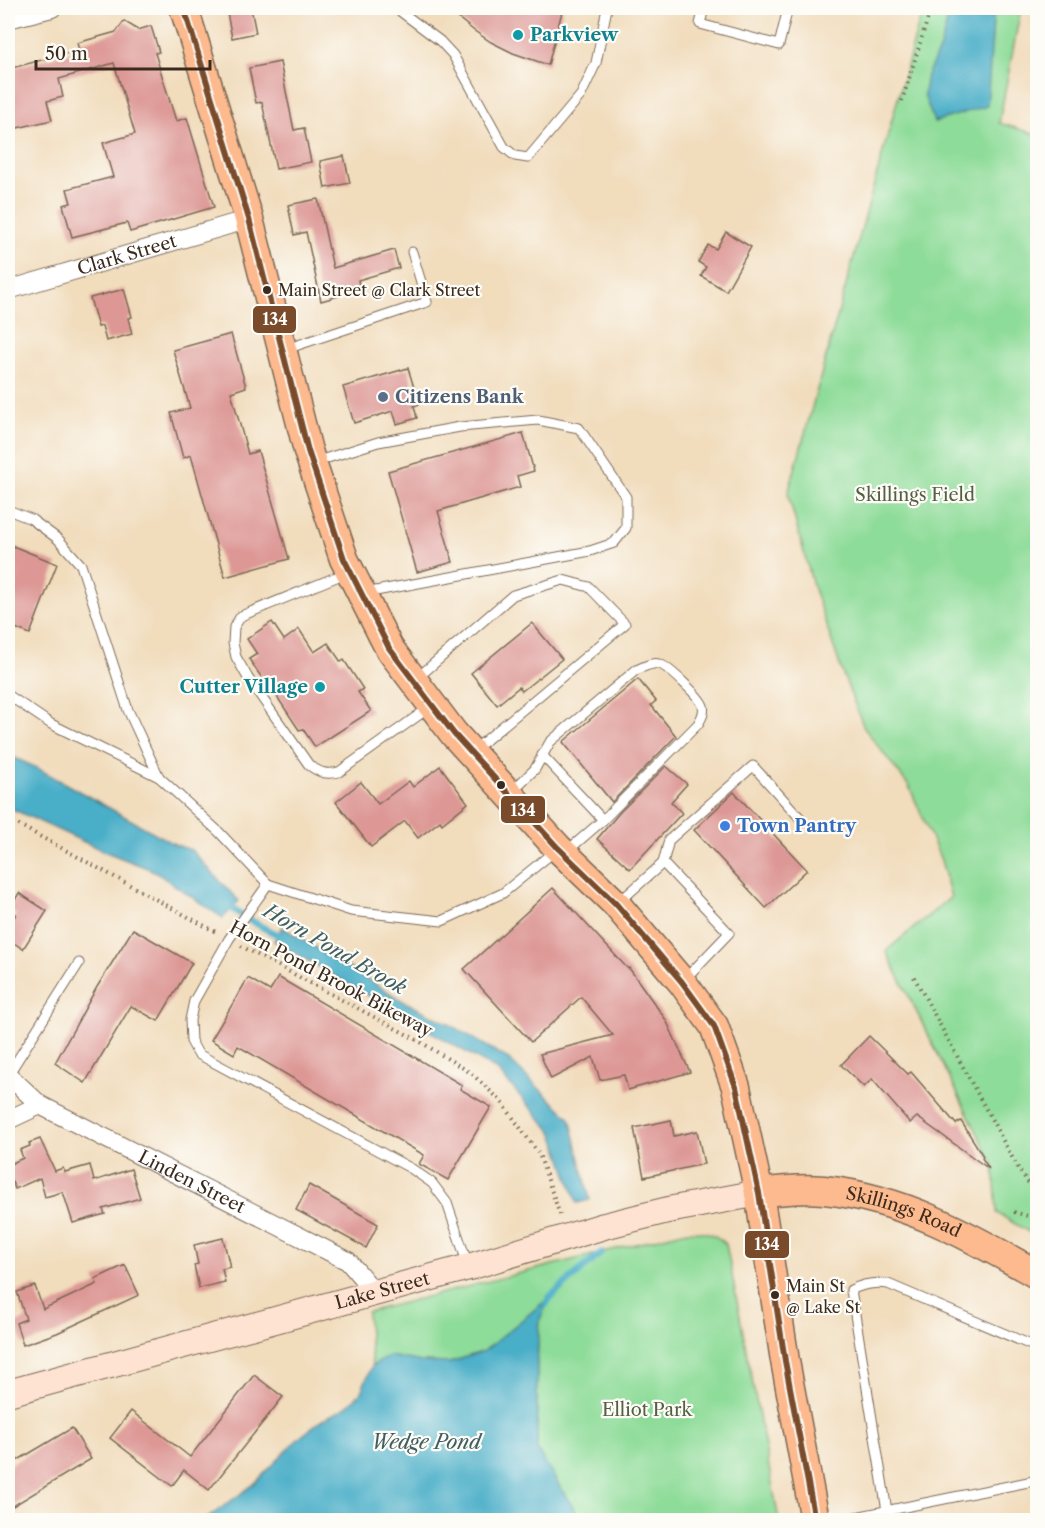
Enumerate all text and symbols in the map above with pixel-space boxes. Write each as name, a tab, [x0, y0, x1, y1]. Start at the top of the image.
place label: Parkview	[530, 24, 619, 46]
marker: Parkview	[511, 28, 525, 42]
scale bar	[36, 33, 210, 71]
text: 50 m	[45, 43, 88, 65]
street label: Clark Street	[75, 230, 180, 280]
place label: Main Street @ Clark Street	[278, 280, 481, 300]
marker: Main Street @ Clark Street	[261, 284, 273, 296]
line badge: 134	[252, 305, 297, 334]
text: 134	[262, 309, 288, 329]
place label: Citizens Bank	[395, 386, 525, 408]
marker: Citizens Bank	[376, 390, 390, 404]
park label: Skillings Field	[855, 484, 975, 506]
place label: Cutter Village	[180, 676, 308, 698]
marker: Cutter Village	[313, 680, 327, 694]
unlabelled marker	[495, 779, 507, 791]
line badge: 134	[500, 795, 546, 824]
text: 134	[510, 800, 536, 820]
place label: Town Pantry	[737, 815, 857, 837]
marker: Town Pantry	[718, 819, 732, 833]
water label: Horn Pond Brook	[258, 897, 411, 1000]
street label: Horn Pond Brook Bikeway	[226, 916, 437, 1042]
street label: Linden Street	[135, 1146, 249, 1218]
street label: Skillings Road	[844, 1182, 965, 1242]
line badge: 134	[744, 1230, 790, 1259]
text: 134	[754, 1234, 780, 1254]
street label: Lake Street	[333, 1267, 433, 1314]
place label: Main St @ Lake St	[786, 1276, 861, 1317]
marker: Main St @ Lake St	[769, 1289, 781, 1301]
park label: Elliot Park	[602, 1399, 694, 1421]
water label: Wedge Pond	[371, 1430, 483, 1454]

